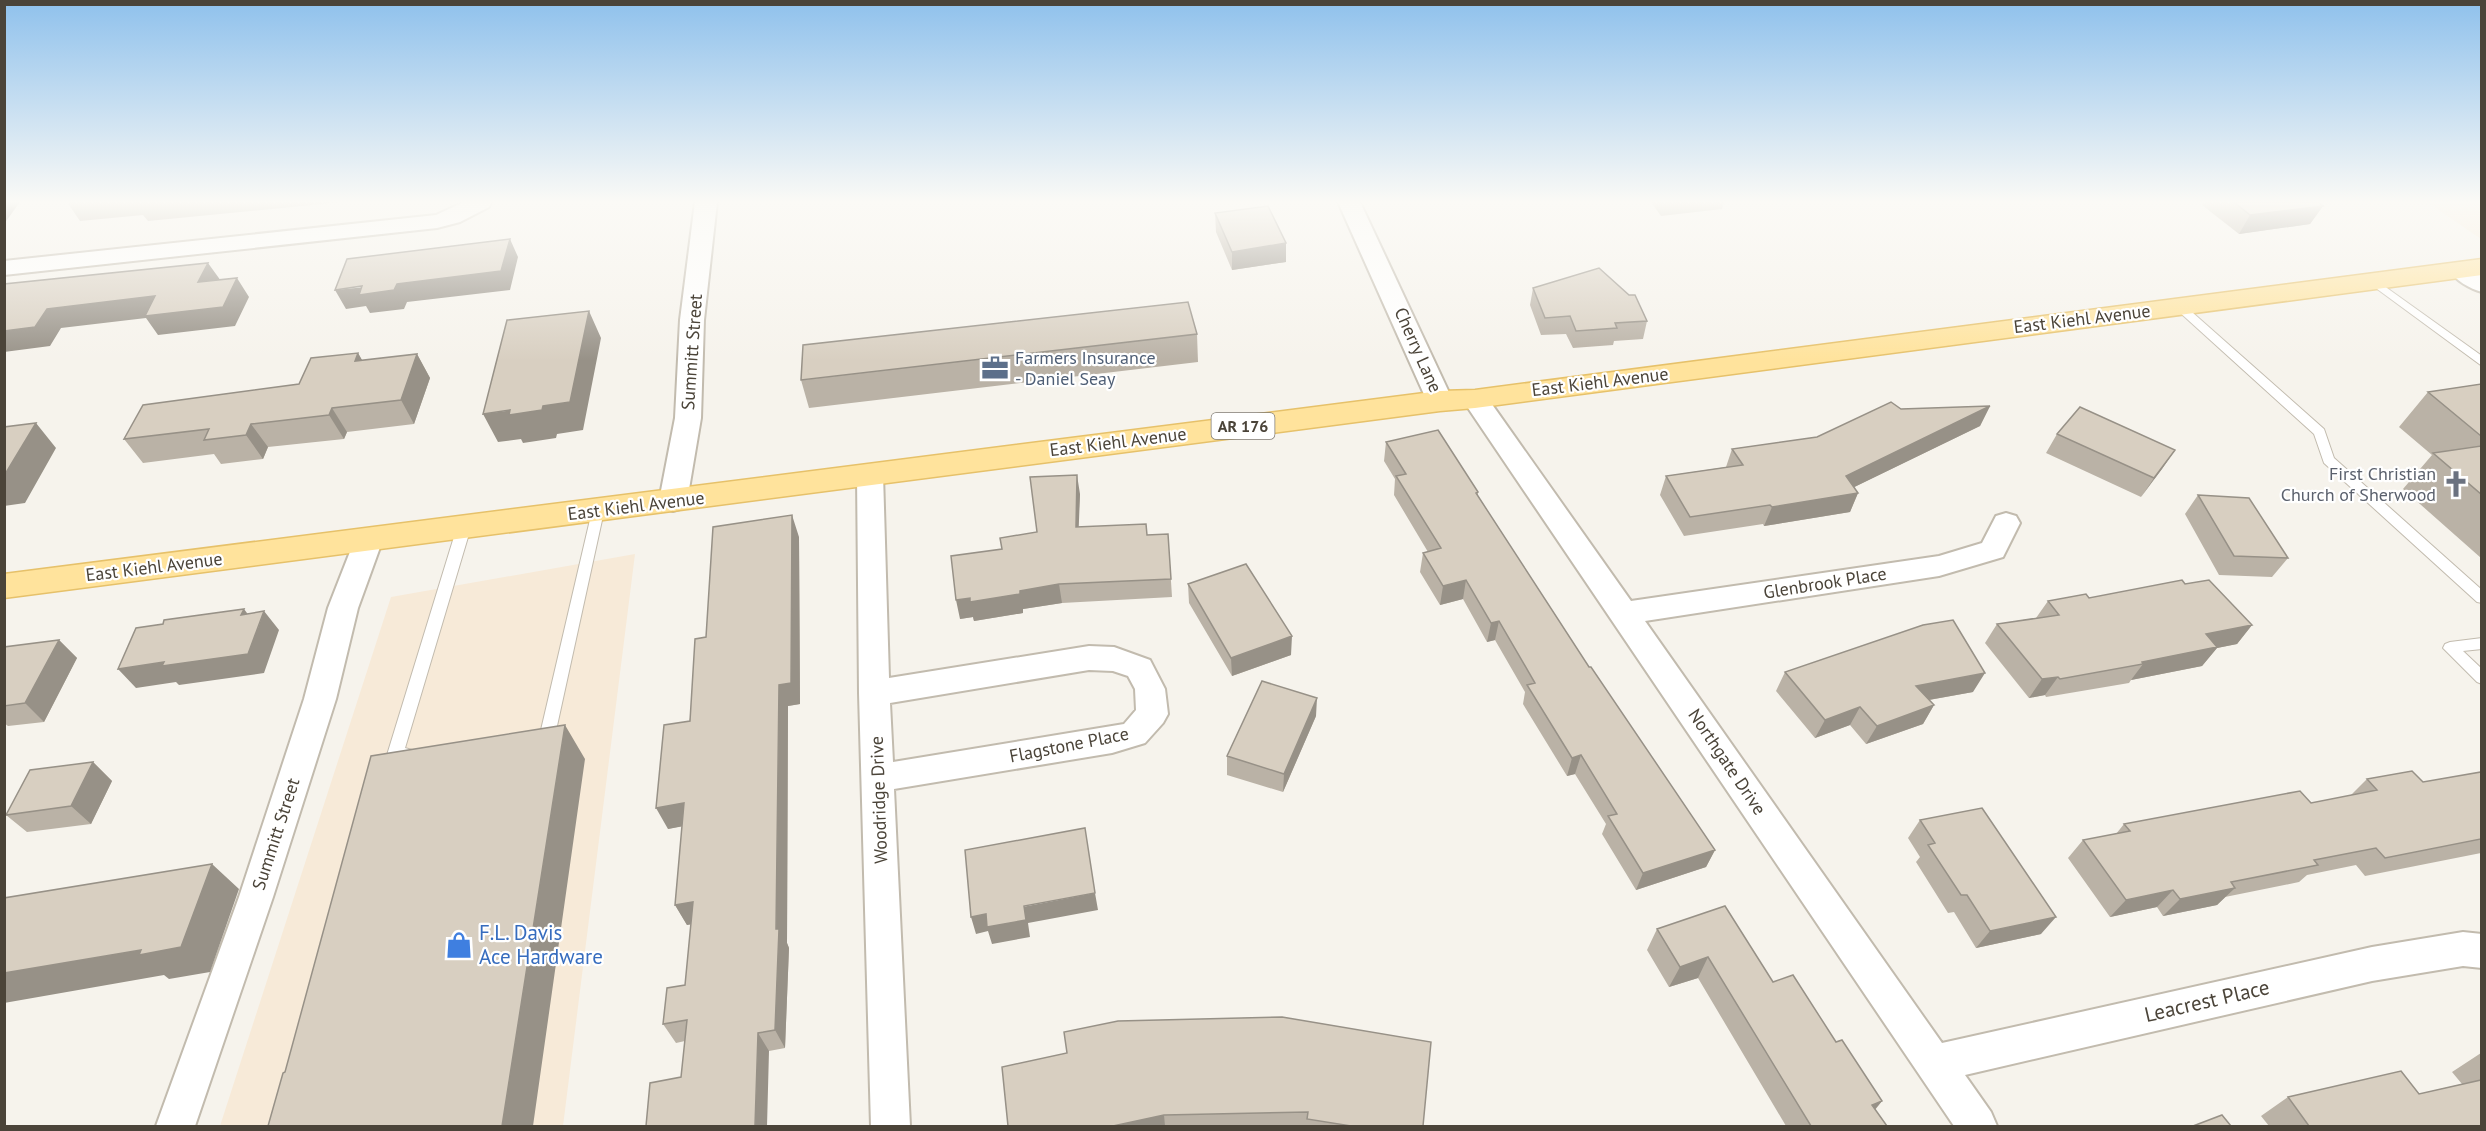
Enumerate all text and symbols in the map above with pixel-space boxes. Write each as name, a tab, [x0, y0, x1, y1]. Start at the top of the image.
street label: Summitt Street	[676, 293, 707, 411]
street label: East Kiehl Avenue	[2012, 299, 2152, 338]
street label: Cherry Lane	[1389, 304, 1447, 396]
place label: Farmers Insurance - Daniel Seay	[1015, 346, 1156, 390]
office icon: Farmers Insurance - Daniel Seay	[980, 353, 1010, 383]
street label: East Kiehl Avenue	[1530, 362, 1670, 401]
road number: AR 176	[1212, 413, 1274, 439]
street label: East Kiehl Avenue	[1048, 422, 1188, 461]
place label: First Christian Church of Sherwood	[2281, 462, 2436, 506]
church icon: First Christian Church of Sherwood	[2441, 469, 2471, 499]
street label: East Kiehl Avenue	[566, 486, 706, 525]
street label: East Kiehl Avenue	[84, 547, 224, 586]
street label: Glenbrook Place	[1762, 561, 1888, 604]
street label: Northgate Drive	[1683, 704, 1771, 819]
street label: Flagstone Place	[1007, 722, 1131, 767]
street label: Woodridge Drive	[865, 736, 892, 864]
street label: Summitt Street	[247, 775, 304, 893]
place label: F.L. Davis Ace Hardware	[479, 919, 603, 970]
shop icon: F.L. Davis Ace Hardware	[444, 930, 474, 960]
street label: Leacrest Place	[2142, 973, 2272, 1028]

